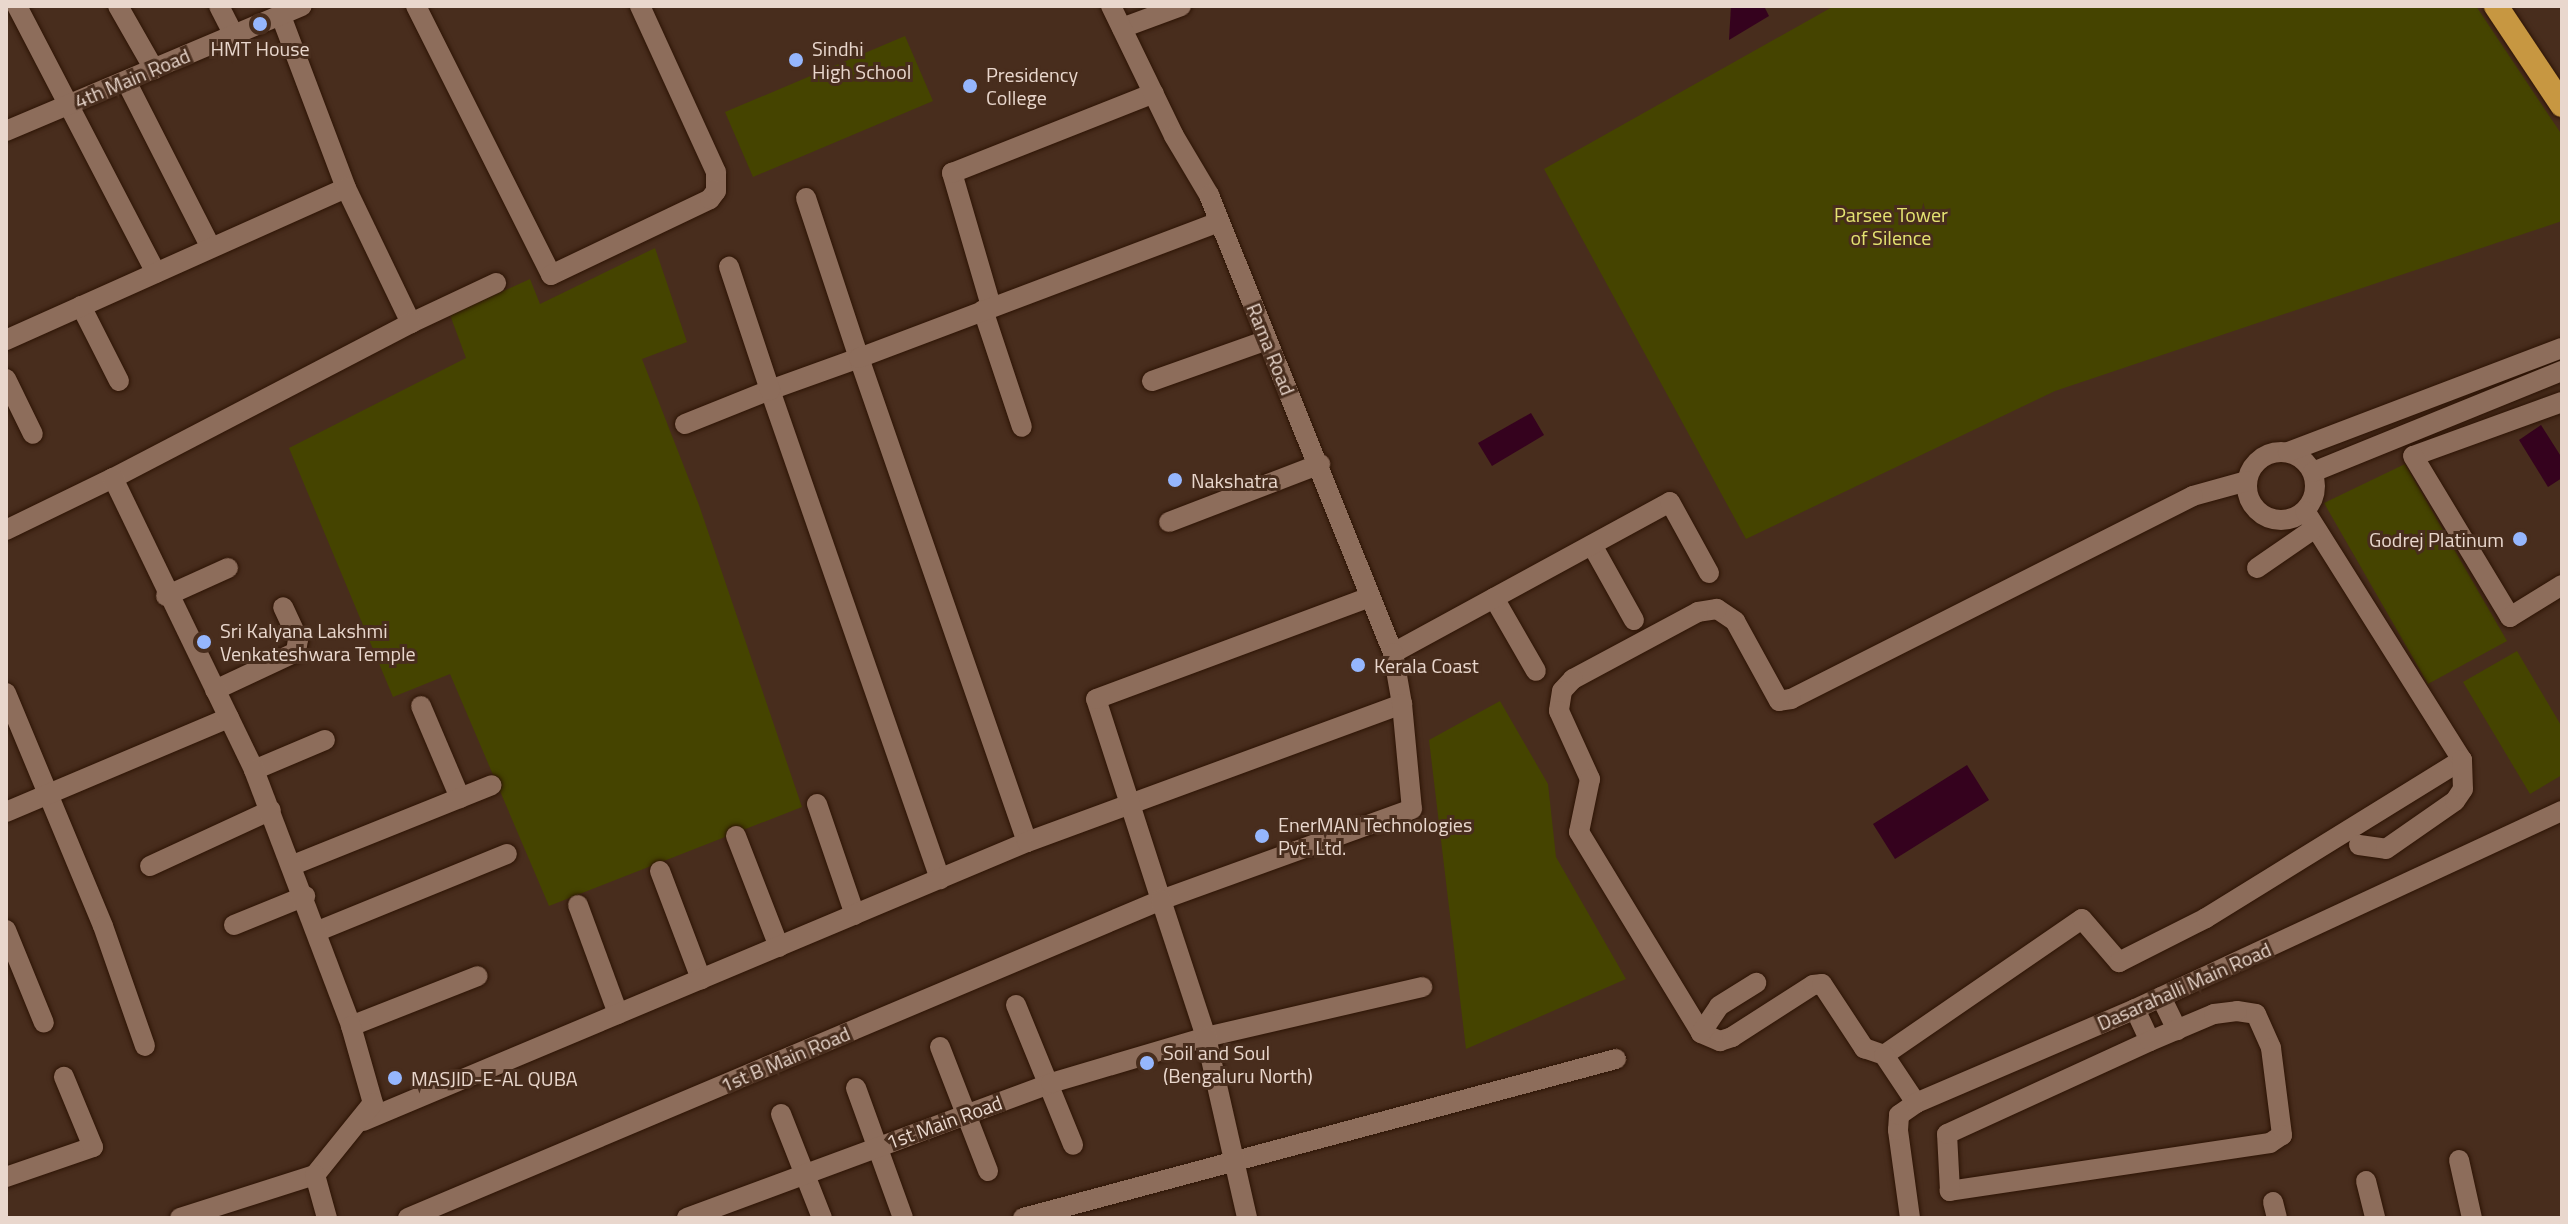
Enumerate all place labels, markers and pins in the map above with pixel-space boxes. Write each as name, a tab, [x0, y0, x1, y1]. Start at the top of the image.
marker: HMT House	[251, 15, 269, 33]
place label: HMT House	[210, 36, 310, 60]
place label: Sindhi High School	[812, 36, 911, 83]
marker: Sindhi High School	[787, 51, 805, 69]
place label: Presidency College	[986, 62, 1078, 109]
marker: Presidency College	[961, 77, 979, 95]
place label: Nakshatra	[1191, 468, 1278, 492]
marker: Nakshatra	[1166, 471, 1184, 489]
place label: Godrej Platinum	[2369, 527, 2504, 551]
marker: Godrej Platinum	[2511, 530, 2529, 548]
place label: Sri Kalyana Lakshmi Venkateshwara Temple	[220, 618, 416, 665]
marker: Sri Kalyana Lakshmi Venkateshwara Temple	[195, 633, 213, 651]
place label: Kerala Coast	[1374, 653, 1479, 677]
marker: Kerala Coast	[1349, 656, 1367, 674]
place label: EnerMAN Technologies Pvt. Ltd.	[1278, 812, 1472, 859]
marker: EnerMAN Technologies Pvt. Ltd.	[1253, 827, 1271, 845]
place label: Soil and Soul (Bengaluru North)	[1163, 1040, 1313, 1087]
marker: Soil and Soul (Bengaluru North)	[1138, 1054, 1156, 1072]
place label: MASJID-E-AL QUBA	[411, 1066, 578, 1090]
marker: MASJID-E-AL QUBA	[386, 1069, 404, 1087]

